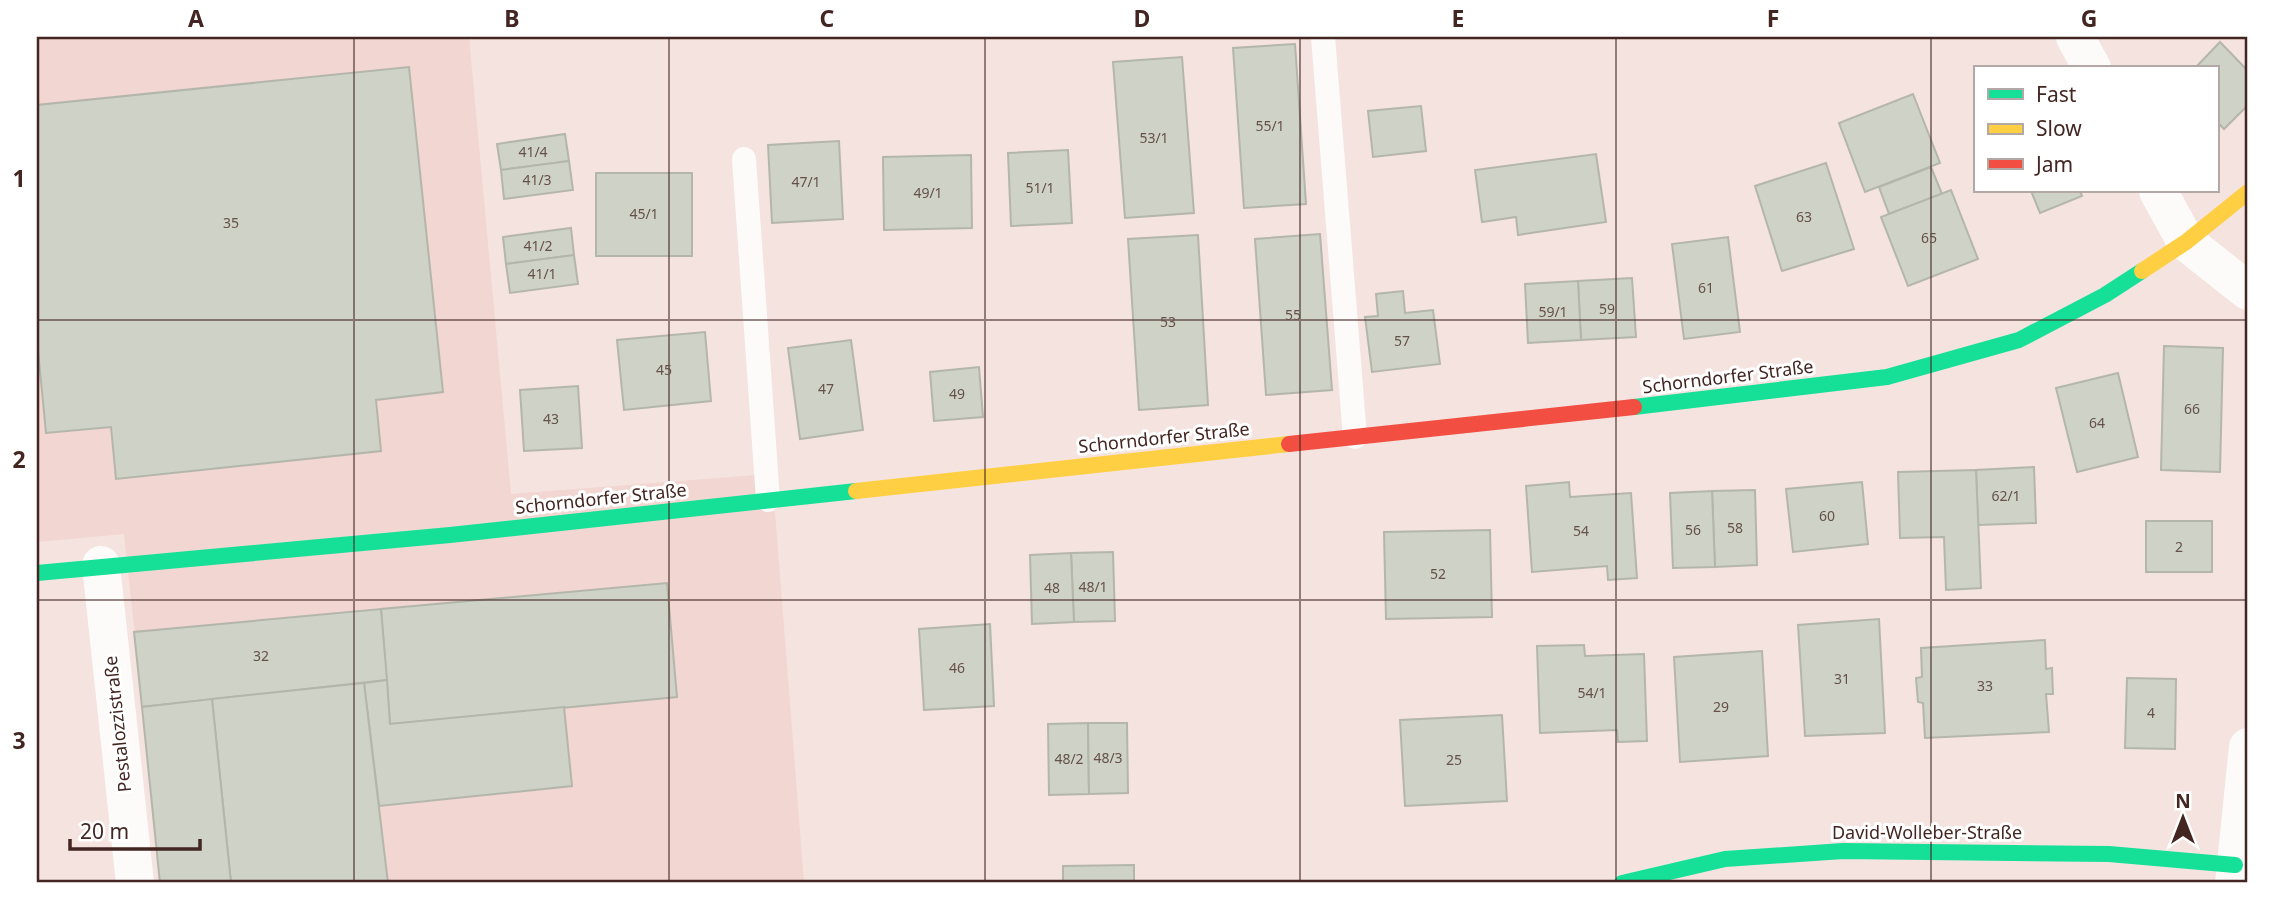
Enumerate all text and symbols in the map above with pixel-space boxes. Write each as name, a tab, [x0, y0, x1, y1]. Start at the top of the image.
text: A	[188, 2, 204, 34]
text: B	[504, 2, 520, 34]
text: C	[820, 2, 835, 34]
text: D	[1134, 2, 1150, 34]
text: E	[1452, 2, 1464, 34]
text: F	[1767, 2, 1779, 34]
text: G	[2081, 2, 2097, 34]
legend	[1974, 66, 2218, 192]
text: Fast	[2036, 80, 2077, 108]
text: Slow	[2036, 114, 2082, 142]
house number: 55/1	[1255, 116, 1285, 135]
house number: 53/1	[1139, 128, 1169, 147]
house number: 41/4	[518, 142, 548, 161]
text: Jam	[2034, 150, 2073, 178]
text: 1	[12, 162, 26, 194]
house number: 41/3	[522, 170, 552, 189]
house number: 47/1	[791, 172, 821, 191]
house number: 51/1	[1025, 178, 1055, 197]
house number: 49/1	[913, 183, 943, 202]
house number: 45/1	[629, 204, 659, 223]
house number: 63	[1796, 207, 1812, 226]
house number: 35	[223, 213, 239, 232]
house number: 65	[1921, 228, 1937, 247]
house number: 41/2	[523, 236, 553, 255]
house number: 41/1	[527, 264, 557, 283]
house number: 61	[1698, 278, 1714, 297]
house number: 59	[1599, 299, 1615, 318]
house number: 59/1	[1538, 302, 1568, 321]
house number: 55	[1285, 305, 1301, 324]
house number: 53	[1160, 312, 1176, 331]
house number: 57	[1394, 331, 1410, 350]
street label: Schorndorfer Straße	[1641, 354, 1815, 398]
house number: 45	[656, 360, 672, 379]
house number: 47	[818, 379, 834, 398]
house number: 49	[949, 384, 965, 403]
house number: 66	[2184, 399, 2200, 418]
house number: 43	[543, 409, 559, 428]
house number: 64	[2089, 413, 2105, 432]
street label: Schorndorfer Straße	[1077, 416, 1251, 458]
text: 2	[12, 443, 26, 475]
street label: Schorndorfer Straße	[514, 477, 688, 519]
house number: 62/1	[1991, 486, 2021, 505]
house number: 60	[1819, 506, 1835, 525]
house number: 58	[1727, 518, 1743, 537]
house number: 56	[1685, 520, 1701, 539]
house number: 54	[1573, 521, 1589, 540]
house number: 2	[2175, 537, 2183, 556]
house number: 52	[1430, 564, 1446, 583]
house number: 48/1	[1078, 577, 1108, 596]
house number: 48	[1044, 578, 1060, 597]
house number: 32	[253, 646, 269, 665]
street label: Pestalozzistraße	[98, 655, 136, 793]
house number: 46	[949, 658, 965, 677]
house number: 31	[1834, 669, 1850, 688]
house number: 33	[1977, 676, 1993, 695]
house number: 54/1	[1577, 683, 1607, 702]
house number: 29	[1713, 697, 1729, 716]
house number: 4	[2147, 703, 2155, 722]
text: 3	[12, 724, 26, 756]
house number: 48/3	[1093, 748, 1123, 767]
house number: 48/2	[1054, 749, 1084, 768]
house number: 25	[1446, 750, 1462, 769]
north arrow	[2148, 783, 2218, 853]
text: N	[2175, 788, 2191, 814]
scale bar	[70, 808, 200, 852]
text: 20 m	[80, 817, 129, 845]
street label: David-Wolleber-Straße	[1832, 820, 2022, 844]

